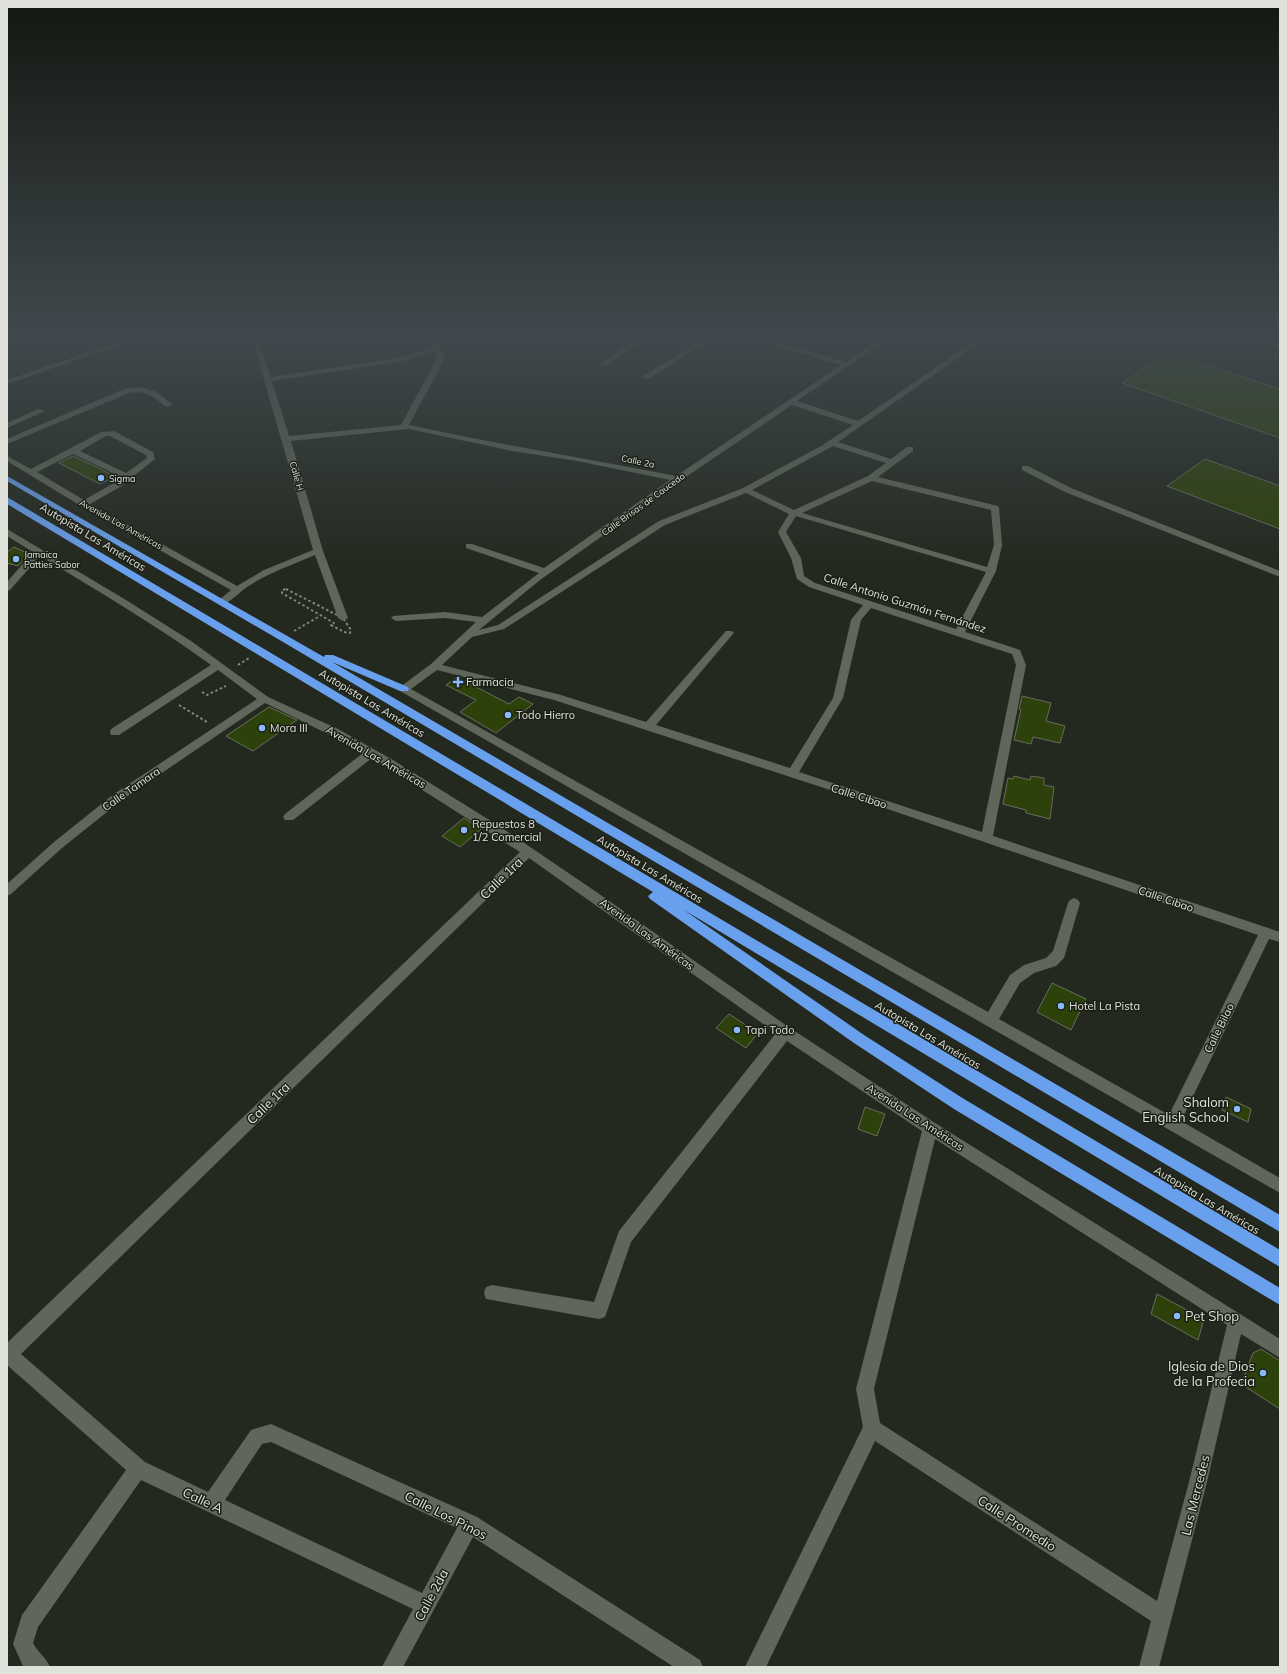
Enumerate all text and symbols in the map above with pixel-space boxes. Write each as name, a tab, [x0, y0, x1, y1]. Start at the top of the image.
street label: Calle 2a	[620, 452, 656, 470]
street label: Calle H	[288, 460, 306, 492]
street label: Calle Brisas de Caucedo	[599, 470, 687, 538]
marker: Sigma	[96, 473, 106, 483]
place label: Sigma	[109, 473, 135, 484]
street label: Avenida Las Américas	[78, 497, 164, 551]
street label: Autopista Las Américas	[37, 500, 149, 574]
place label: Jamaica Patties Sabor	[24, 549, 81, 570]
marker: Jamaica Patties Sabor	[11, 554, 21, 564]
street label: Calle Antonio Guzmán Fernández	[822, 570, 988, 636]
street label: Autopista Las Américas	[316, 666, 428, 740]
place label: Farmacia	[466, 675, 513, 689]
marker: Farmacia	[453, 677, 463, 687]
place label: Todo Hierro	[516, 708, 575, 722]
marker: Todo Hierro	[503, 710, 513, 720]
place label: Mora III	[270, 721, 308, 735]
marker: Mora III	[257, 723, 267, 733]
street label: Avenida Las Américas	[323, 723, 429, 791]
street label: Calle Tamara	[99, 764, 163, 814]
street label: Calle Cibao	[829, 780, 889, 812]
place label: Repuestos 8 1/2 Comercial	[472, 817, 541, 844]
marker: Repuestos 8 1/2 Comercial	[459, 825, 469, 835]
street label: Autopista Las Américas	[594, 832, 706, 906]
street label: Calle 1ra	[476, 854, 526, 902]
street label: Calle Cibao	[1136, 883, 1196, 915]
street label: Avenida Las Américas	[597, 895, 697, 973]
street label: Autopista Las Américas	[872, 998, 984, 1072]
place label: Hotel La Pista	[1069, 999, 1140, 1013]
marker: Hotel La Pista	[1056, 1001, 1066, 1011]
street label: Calle Bilao	[1201, 1001, 1237, 1055]
place label: Tapi Todo	[745, 1023, 794, 1037]
marker: Tapi Todo	[732, 1025, 742, 1035]
street label: Calle 1ra	[243, 1079, 293, 1127]
street label: Avenida Las Américas	[864, 1080, 966, 1154]
place label: Shalom English School	[1142, 1094, 1229, 1125]
marker: Shalom English School	[1232, 1104, 1242, 1114]
street label: Autopista Las Américas	[1151, 1163, 1263, 1237]
place label: Pet Shop	[1185, 1308, 1239, 1324]
marker: Pet Shop	[1172, 1311, 1182, 1321]
place label: Iglesia de Dios de la Profecia	[1168, 1358, 1255, 1389]
marker: Iglesia de Dios de la Profecia	[1258, 1368, 1268, 1378]
street label: Las Mercedes	[1177, 1453, 1213, 1537]
street label: Calle A	[180, 1484, 226, 1516]
street label: Calle Los Pinos	[402, 1487, 490, 1543]
street label: Calle Promedio	[975, 1492, 1059, 1554]
street label: Calle 2da	[411, 1566, 451, 1624]

